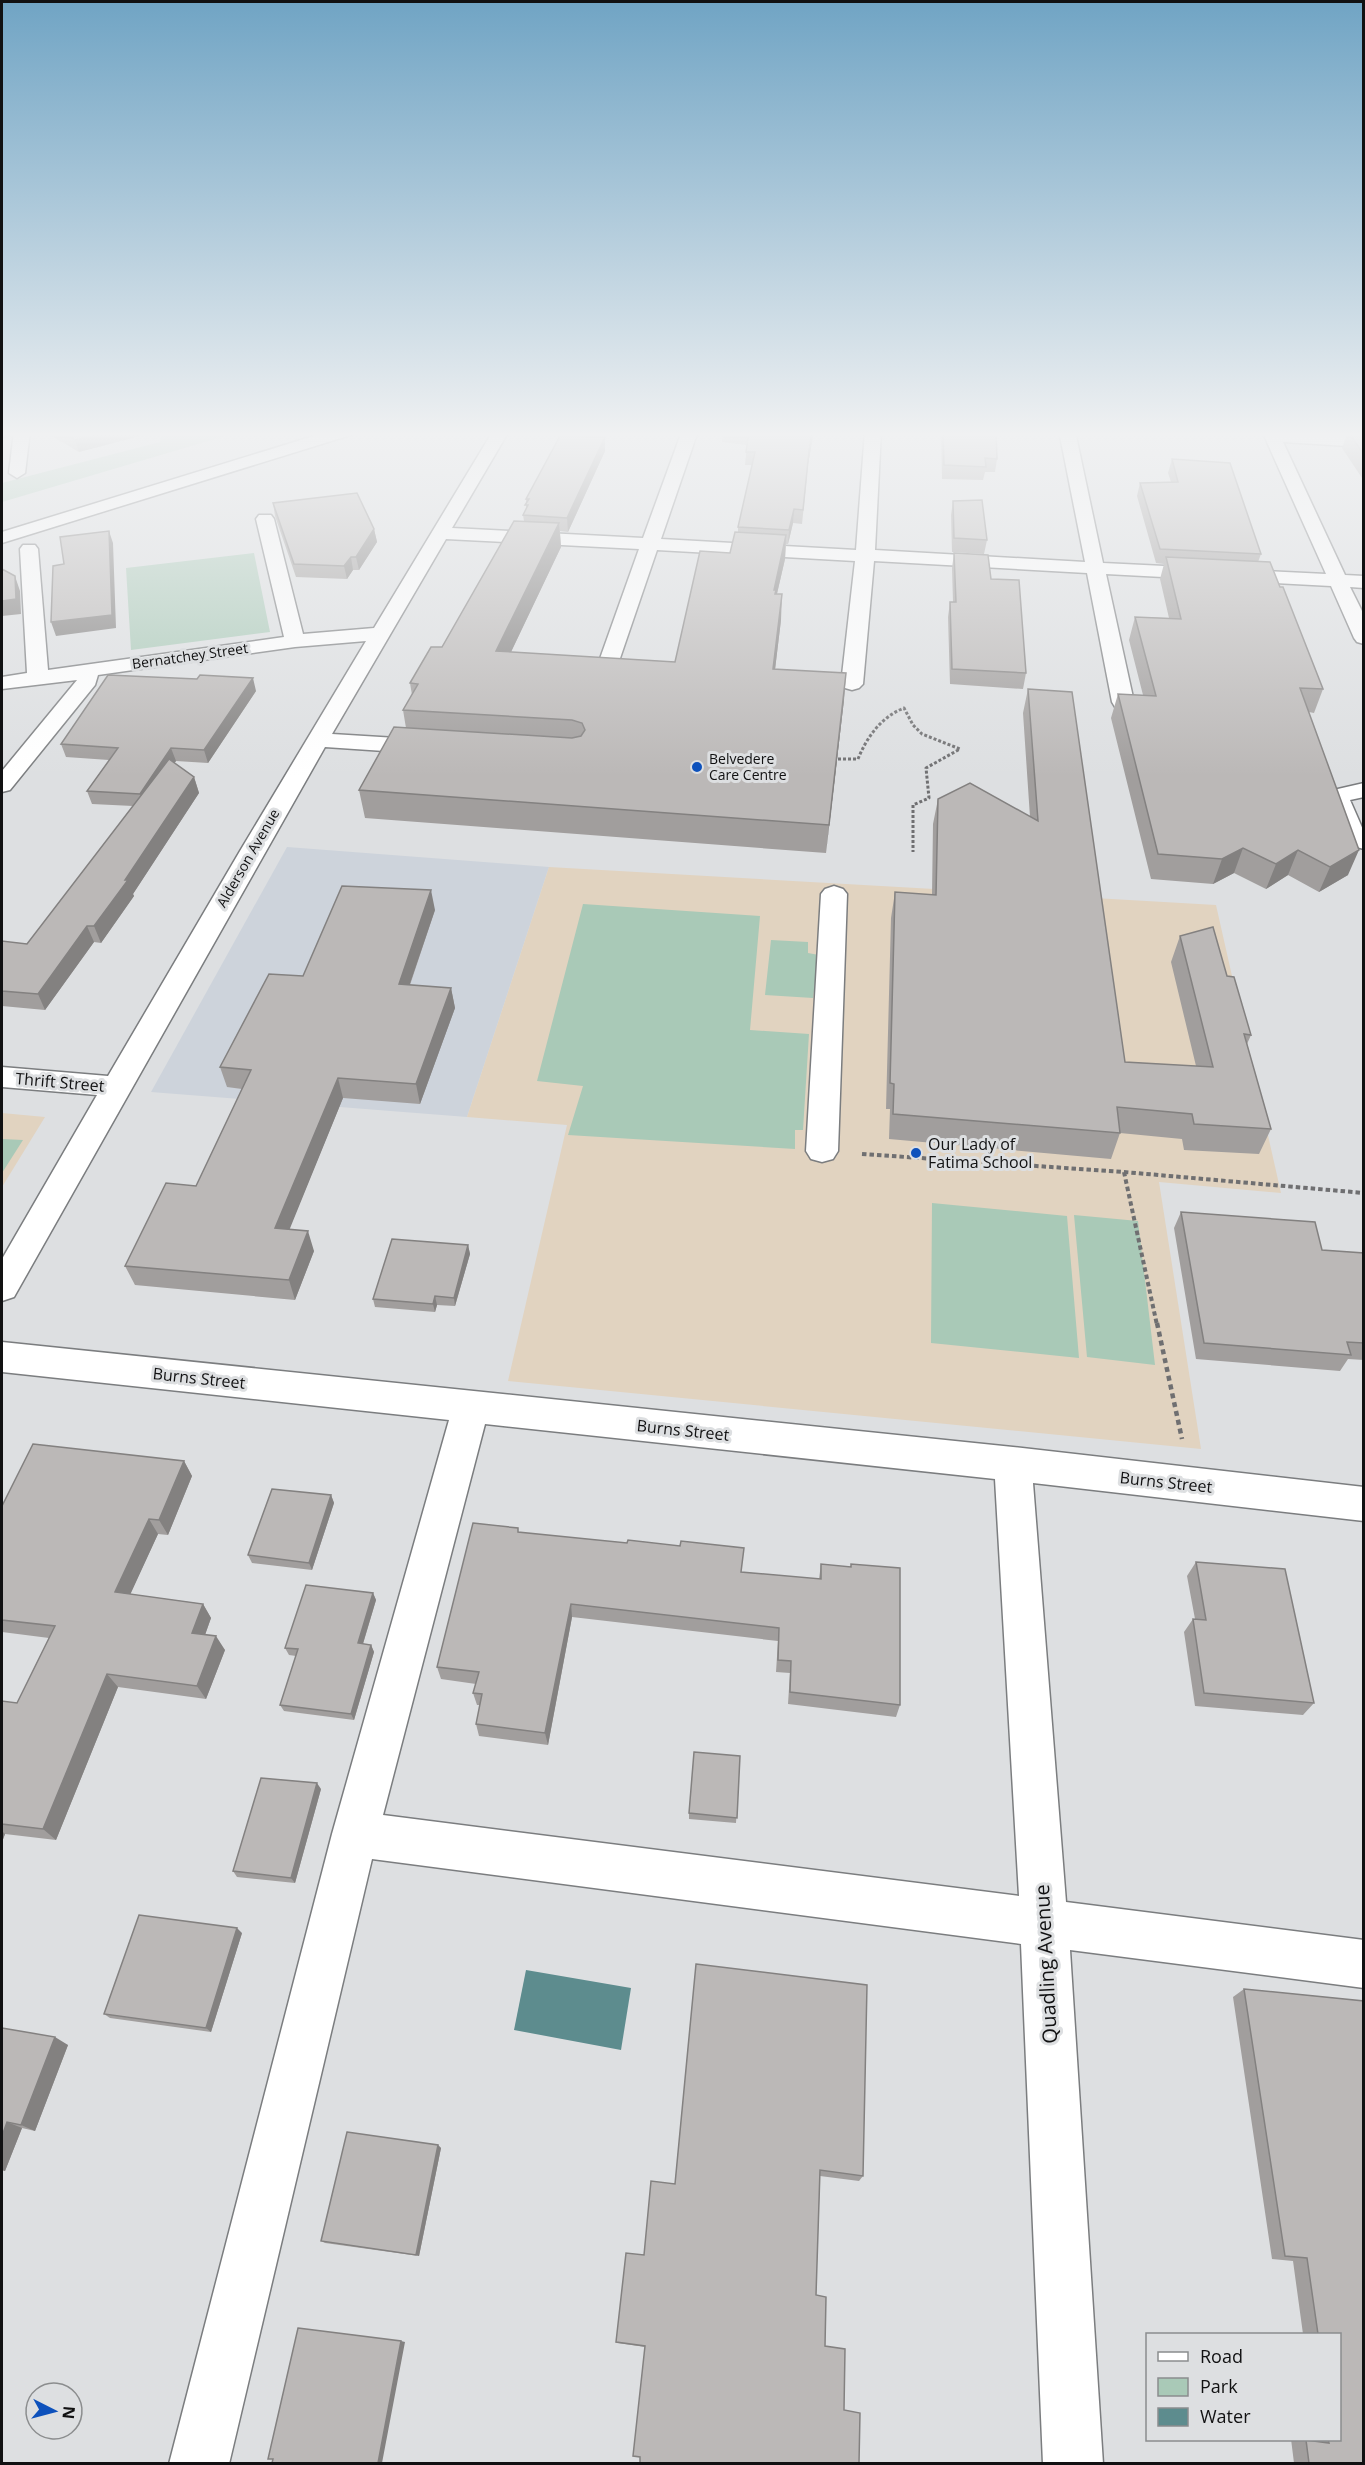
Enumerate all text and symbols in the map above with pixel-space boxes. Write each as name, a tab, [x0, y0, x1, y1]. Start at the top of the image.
street label: Bernatchey Street	[131, 638, 249, 673]
place label: Belvedere Care Centre	[709, 749, 787, 784]
marker: Belvedere Care Centre	[690, 760, 704, 774]
street label: Alderson Avenue	[212, 805, 284, 910]
street label: Thrift Street	[15, 1067, 106, 1097]
place label: Our Lady of Fatima School	[928, 1133, 1032, 1173]
marker: Our Lady of Fatima School	[909, 1146, 923, 1160]
street label: Burns Street	[152, 1362, 247, 1394]
street label: Burns Street	[636, 1414, 731, 1446]
street label: Burns Street	[1119, 1466, 1214, 1498]
street label: Quadling Avenue	[1028, 1884, 1063, 2044]
legend	[1146, 2333, 1341, 2441]
text: Road	[1200, 2344, 1243, 2368]
text: Park	[1200, 2374, 1238, 2398]
north arrow	[24, 2381, 84, 2441]
text: Water	[1200, 2404, 1251, 2428]
text: N	[57, 2405, 81, 2420]

